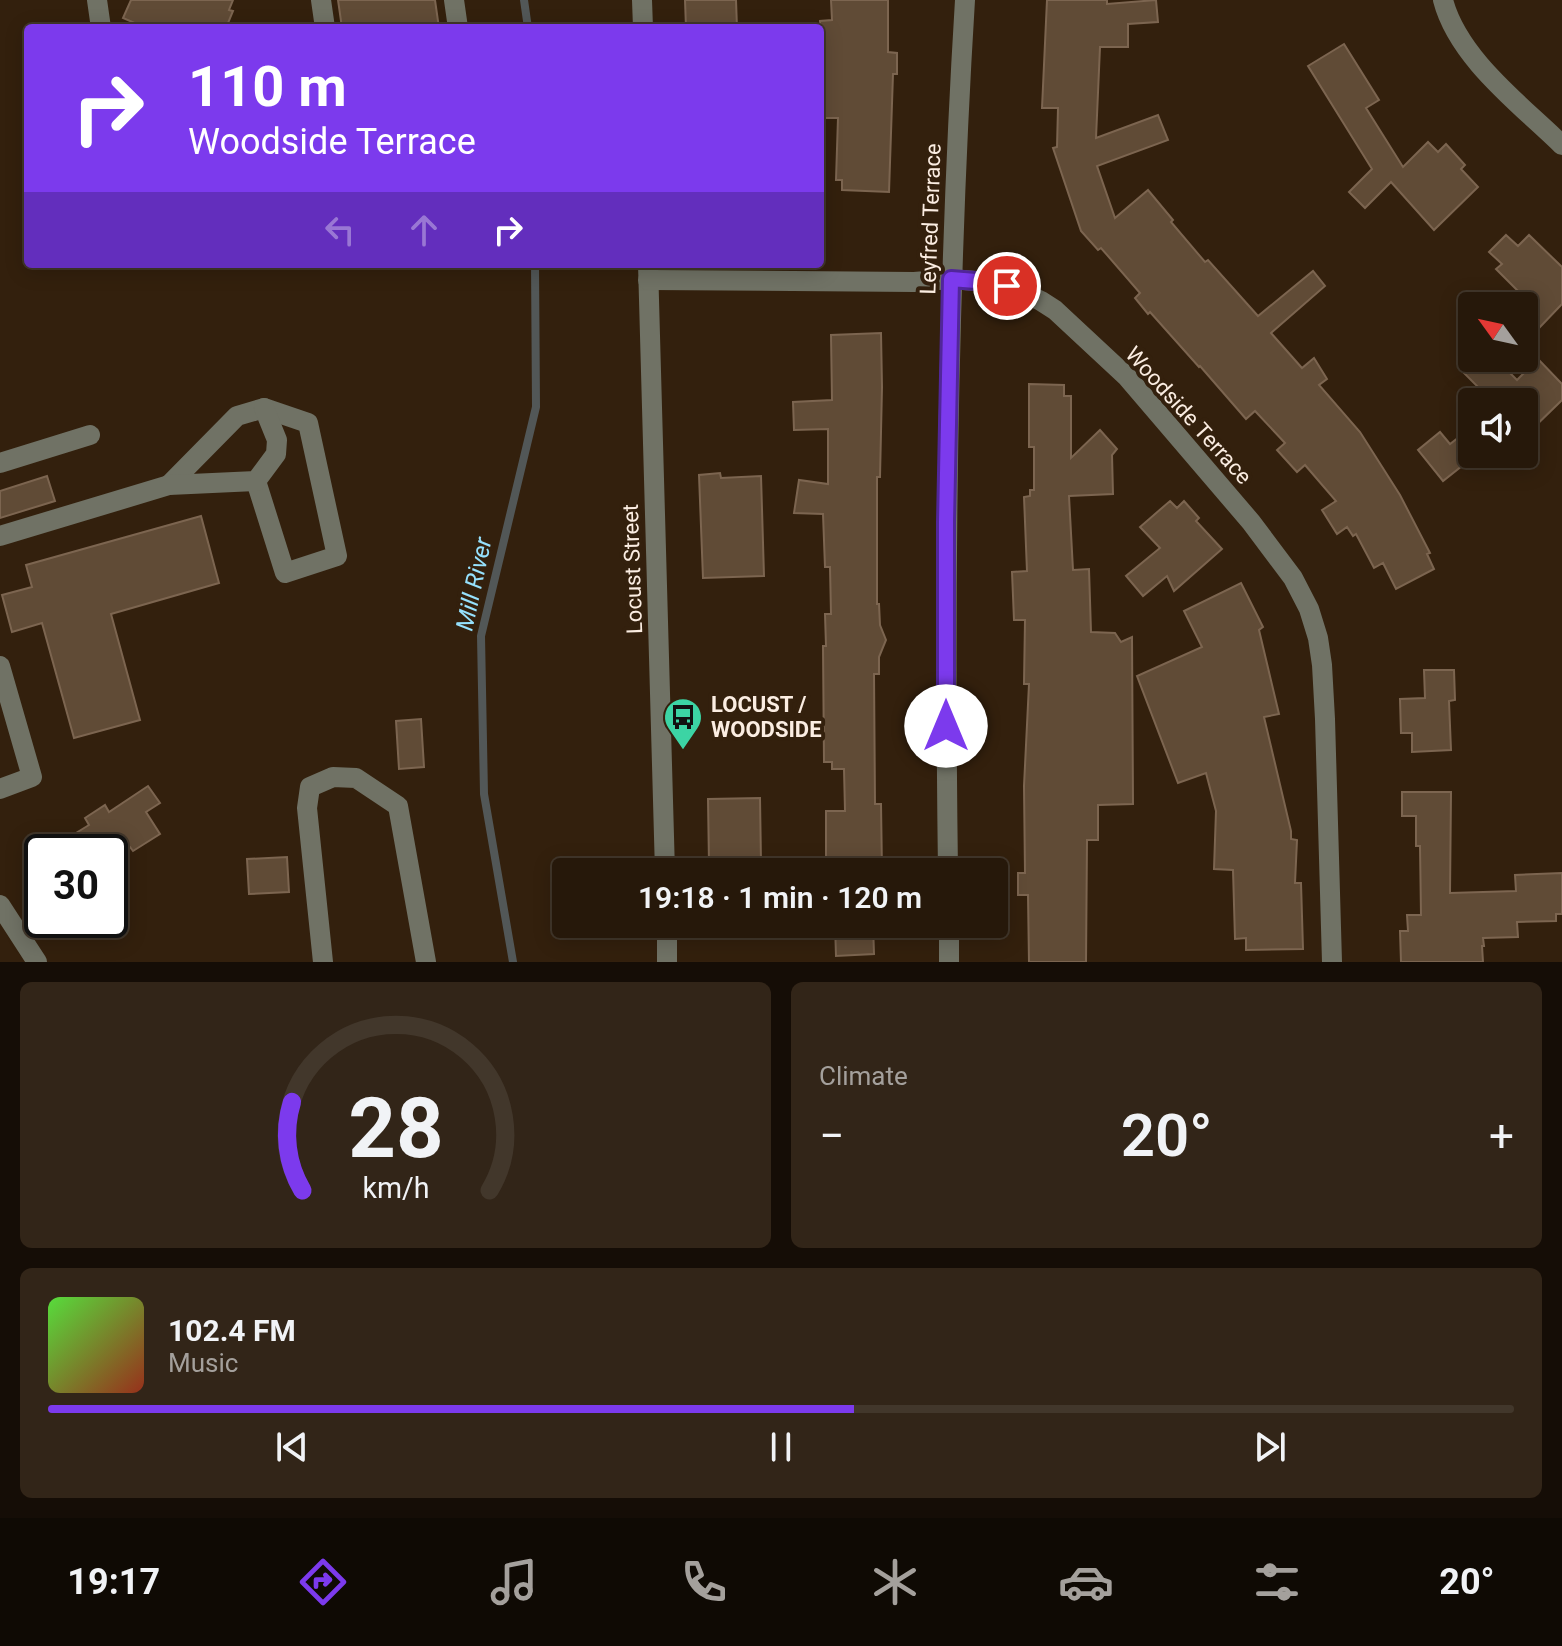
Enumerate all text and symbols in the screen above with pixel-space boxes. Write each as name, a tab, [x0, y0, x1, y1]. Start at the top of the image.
text: 110 m	[188, 54, 347, 120]
icon: right	[56, 56, 160, 160]
text: Woodside Terrace	[188, 121, 476, 163]
street label: Leyfred Terrace	[915, 143, 946, 295]
icon: left	[318, 208, 362, 252]
icon: ahead	[402, 208, 446, 252]
icon: right	[486, 208, 530, 252]
pin	[973, 252, 1041, 320]
icon: arrive	[985, 264, 1029, 308]
north arrow	[1458, 292, 1538, 372]
map controls	[1458, 292, 1538, 468]
street label: Woodside Terrace	[1121, 342, 1257, 489]
button: sound	[1458, 388, 1538, 468]
street label: Locust Street	[618, 504, 647, 634]
water label: Mill River	[450, 534, 498, 633]
position arrow	[904, 684, 988, 768]
place label: LOCUST / WOODSIDE	[711, 692, 822, 742]
bus stop icon: LOCUST / WOODSIDE	[662, 696, 704, 751]
speed limit sign: 30	[24, 834, 128, 938]
text: 19:18 · 1 min · 120 m	[638, 880, 922, 915]
text: Climate	[819, 1061, 908, 1091]
text: 28	[348, 1080, 443, 1177]
text: 20°	[1121, 1100, 1212, 1171]
text: −	[819, 1110, 844, 1162]
text: +	[1489, 1110, 1514, 1162]
text: km/h	[362, 1171, 429, 1205]
text: 102.4 FM	[168, 1313, 296, 1348]
text: Music	[168, 1348, 238, 1378]
icon: previous	[270, 1425, 314, 1469]
icon: pause	[759, 1425, 803, 1469]
icon: next	[1248, 1425, 1292, 1469]
icon: directions	[295, 1554, 351, 1610]
icon: music	[486, 1554, 542, 1610]
icon: phone	[676, 1554, 732, 1610]
icon: climate	[867, 1554, 923, 1610]
icon: car	[1058, 1554, 1114, 1610]
icon: filters	[1249, 1554, 1305, 1610]
text: 19:17	[67, 1561, 160, 1603]
text: 20°	[1439, 1561, 1495, 1603]

